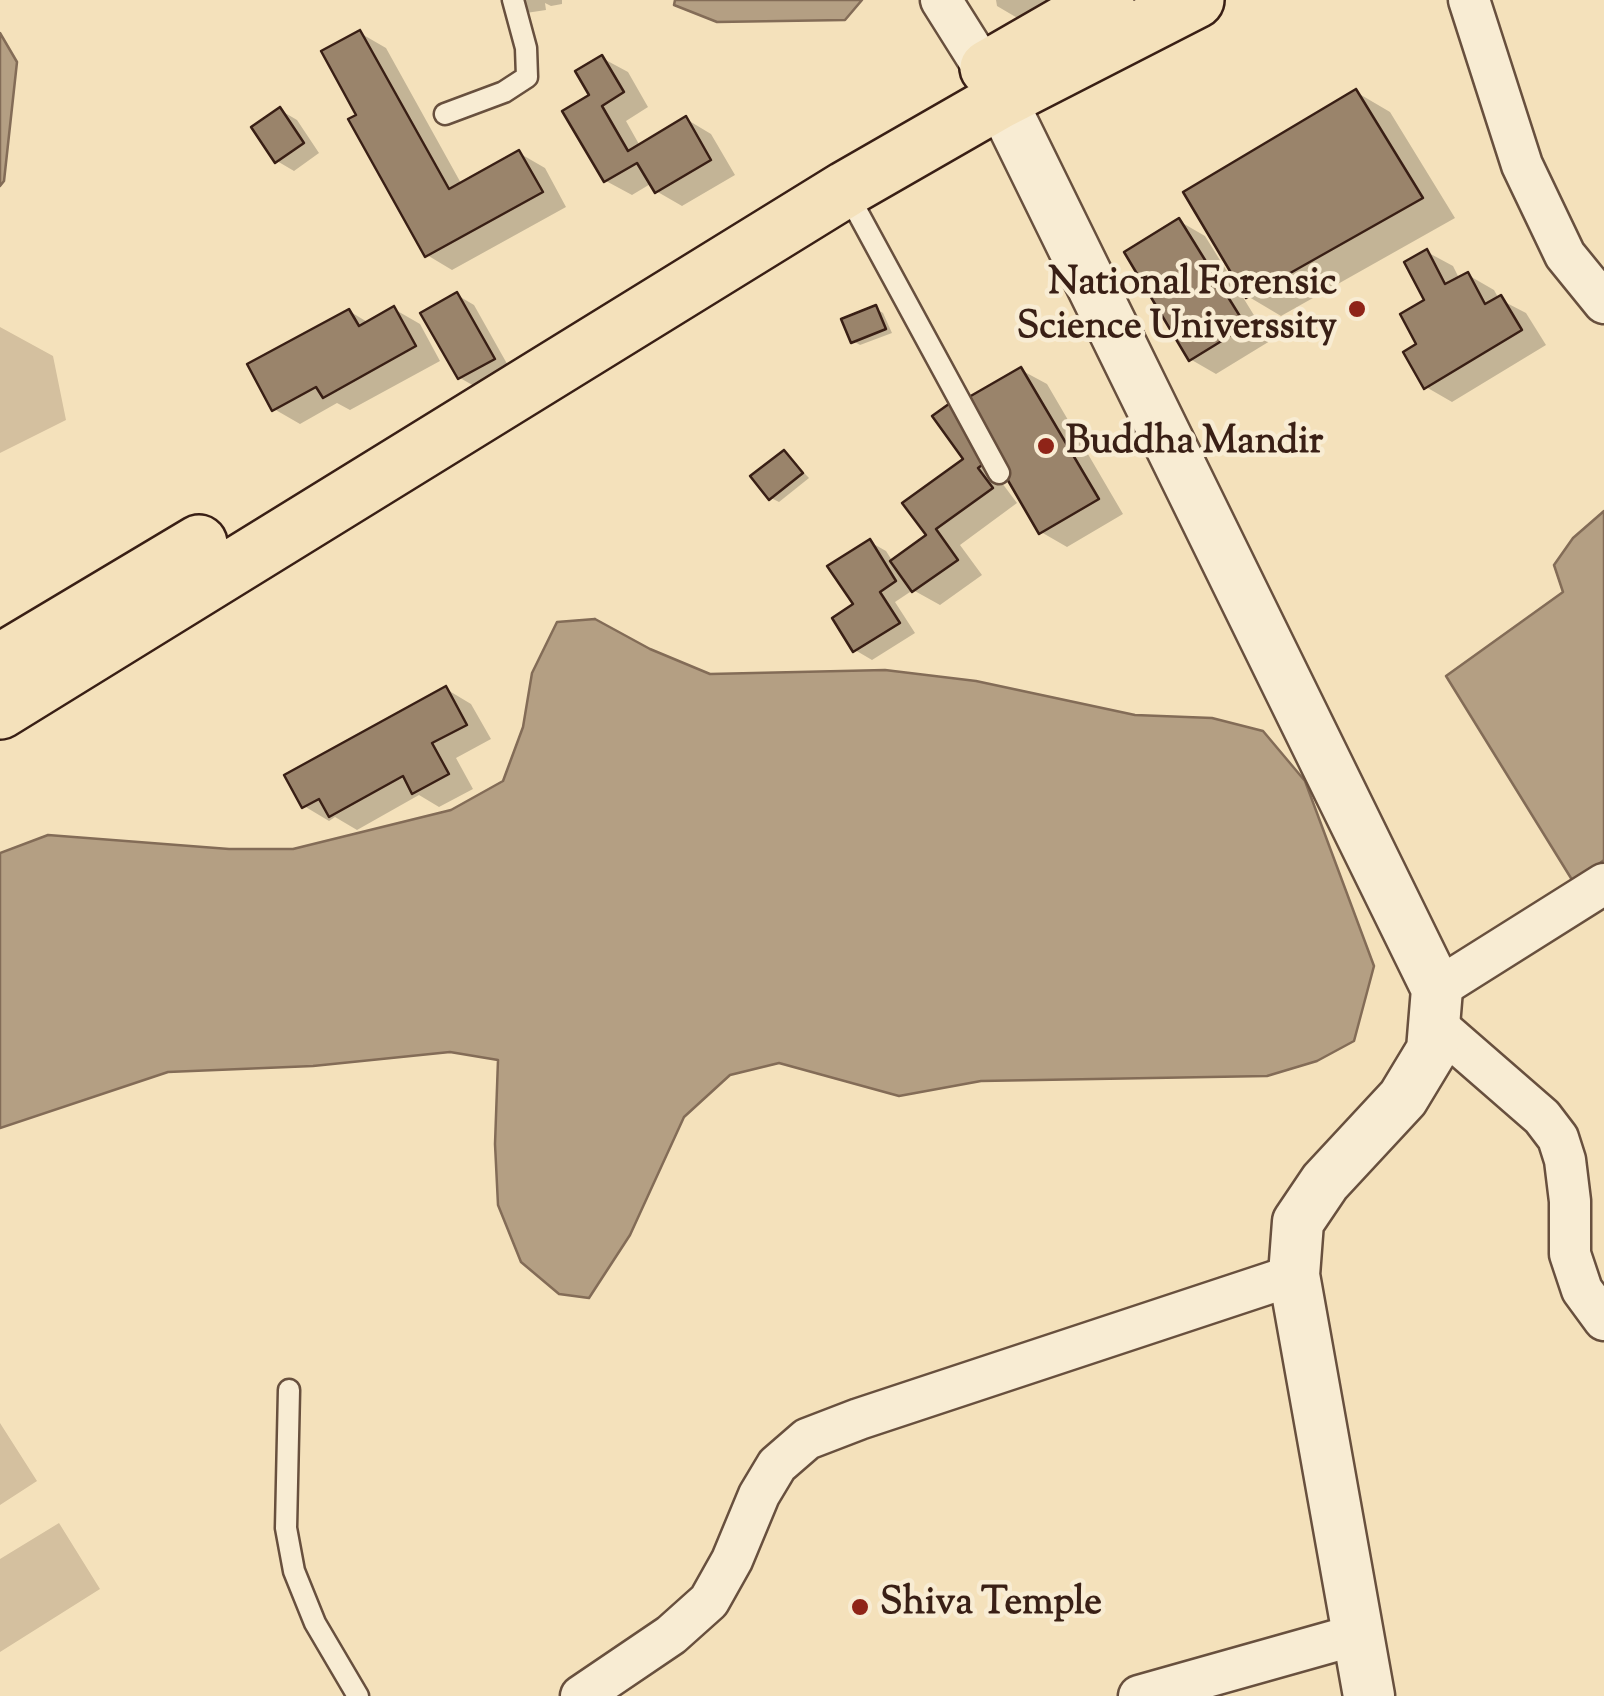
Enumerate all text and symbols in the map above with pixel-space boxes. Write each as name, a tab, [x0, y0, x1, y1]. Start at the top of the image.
place label: National Forensic Science Universsity	[1017, 264, 1337, 353]
marker: National Forensic Science Universsity	[1346, 298, 1368, 320]
place label: Buddha Mandir	[1066, 423, 1323, 469]
marker: Buddha Mandir	[1035, 435, 1057, 457]
place label: Shiva Temple	[880, 1584, 1102, 1630]
marker: Shiva Temple	[849, 1596, 871, 1618]

